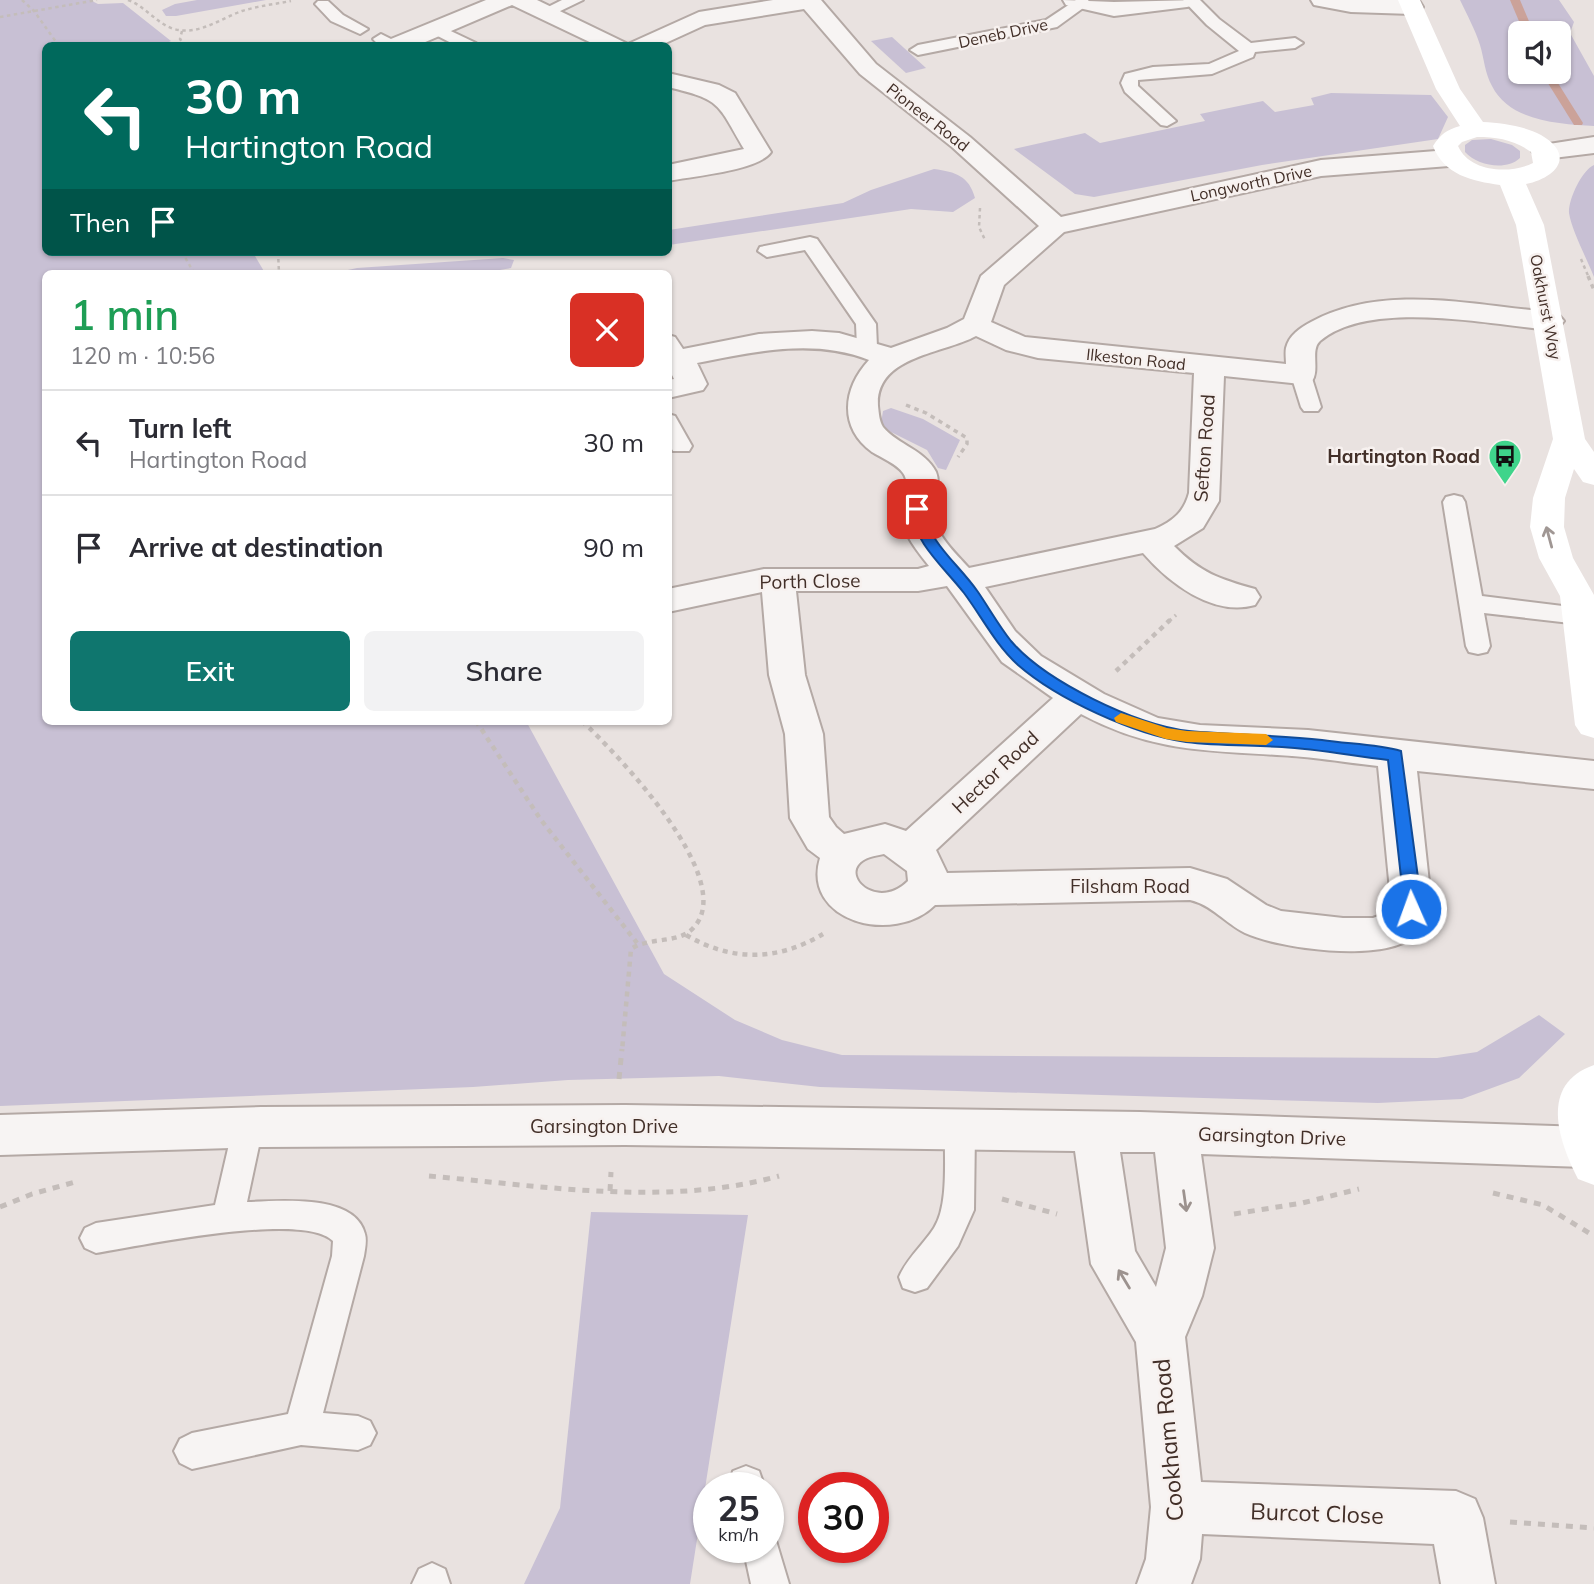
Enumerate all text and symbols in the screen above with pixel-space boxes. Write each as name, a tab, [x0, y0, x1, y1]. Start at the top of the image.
street label: Deneb Drive	[956, 14, 1050, 52]
map controls	[1508, 21, 1571, 84]
button: sound	[1508, 21, 1571, 84]
text: 30 m	[185, 65, 301, 126]
icon: left	[70, 70, 161, 161]
street label: Pioneer Road	[883, 79, 973, 155]
text: Hartington Road	[185, 126, 433, 166]
street label: Longworth Drive	[1188, 160, 1314, 206]
icon: arrive	[144, 203, 182, 241]
text: Then	[70, 206, 130, 239]
street label: Oakhurst Way	[1526, 253, 1566, 362]
text: 1 min	[70, 288, 179, 341]
button: close	[570, 293, 644, 367]
text: 120 m · 10:56	[70, 341, 215, 370]
street label: Ilkeston Road	[1085, 344, 1187, 374]
street label: Sefton Road	[1188, 393, 1220, 503]
text: Turn left	[129, 412, 231, 445]
icon: left	[70, 424, 108, 462]
text: 30 m	[583, 426, 644, 459]
bus stop icon: Hartington Road	[1486, 437, 1524, 486]
place label: Hartington Road	[1327, 444, 1480, 468]
text: Hartington Road	[129, 445, 307, 474]
pin	[887, 479, 947, 539]
icon: arrive	[898, 490, 936, 528]
one-way arrow	[1542, 526, 1555, 549]
icon: arrive	[70, 529, 108, 567]
text: Arrive at destination	[129, 531, 384, 564]
text: 90 m	[583, 531, 644, 564]
street label: Porth Close	[759, 568, 861, 594]
button: Exit	[70, 631, 350, 711]
button: Share	[364, 631, 644, 711]
street label: Hector Road	[947, 726, 1043, 818]
position arrow	[1374, 872, 1448, 946]
street label: Filsham Road	[1070, 874, 1190, 898]
street label: Garsington Drive	[530, 1114, 678, 1138]
street label: Garsington Drive	[1198, 1121, 1346, 1151]
one-way arrow	[1179, 1189, 1192, 1211]
one-way arrow	[1117, 1269, 1131, 1289]
street label: Cookham Road	[1146, 1358, 1190, 1522]
speed limit sign: 30	[798, 1472, 889, 1563]
text: 25	[717, 1486, 760, 1530]
street label: Burcot Close	[1250, 1496, 1384, 1530]
text: km/h	[718, 1523, 759, 1546]

